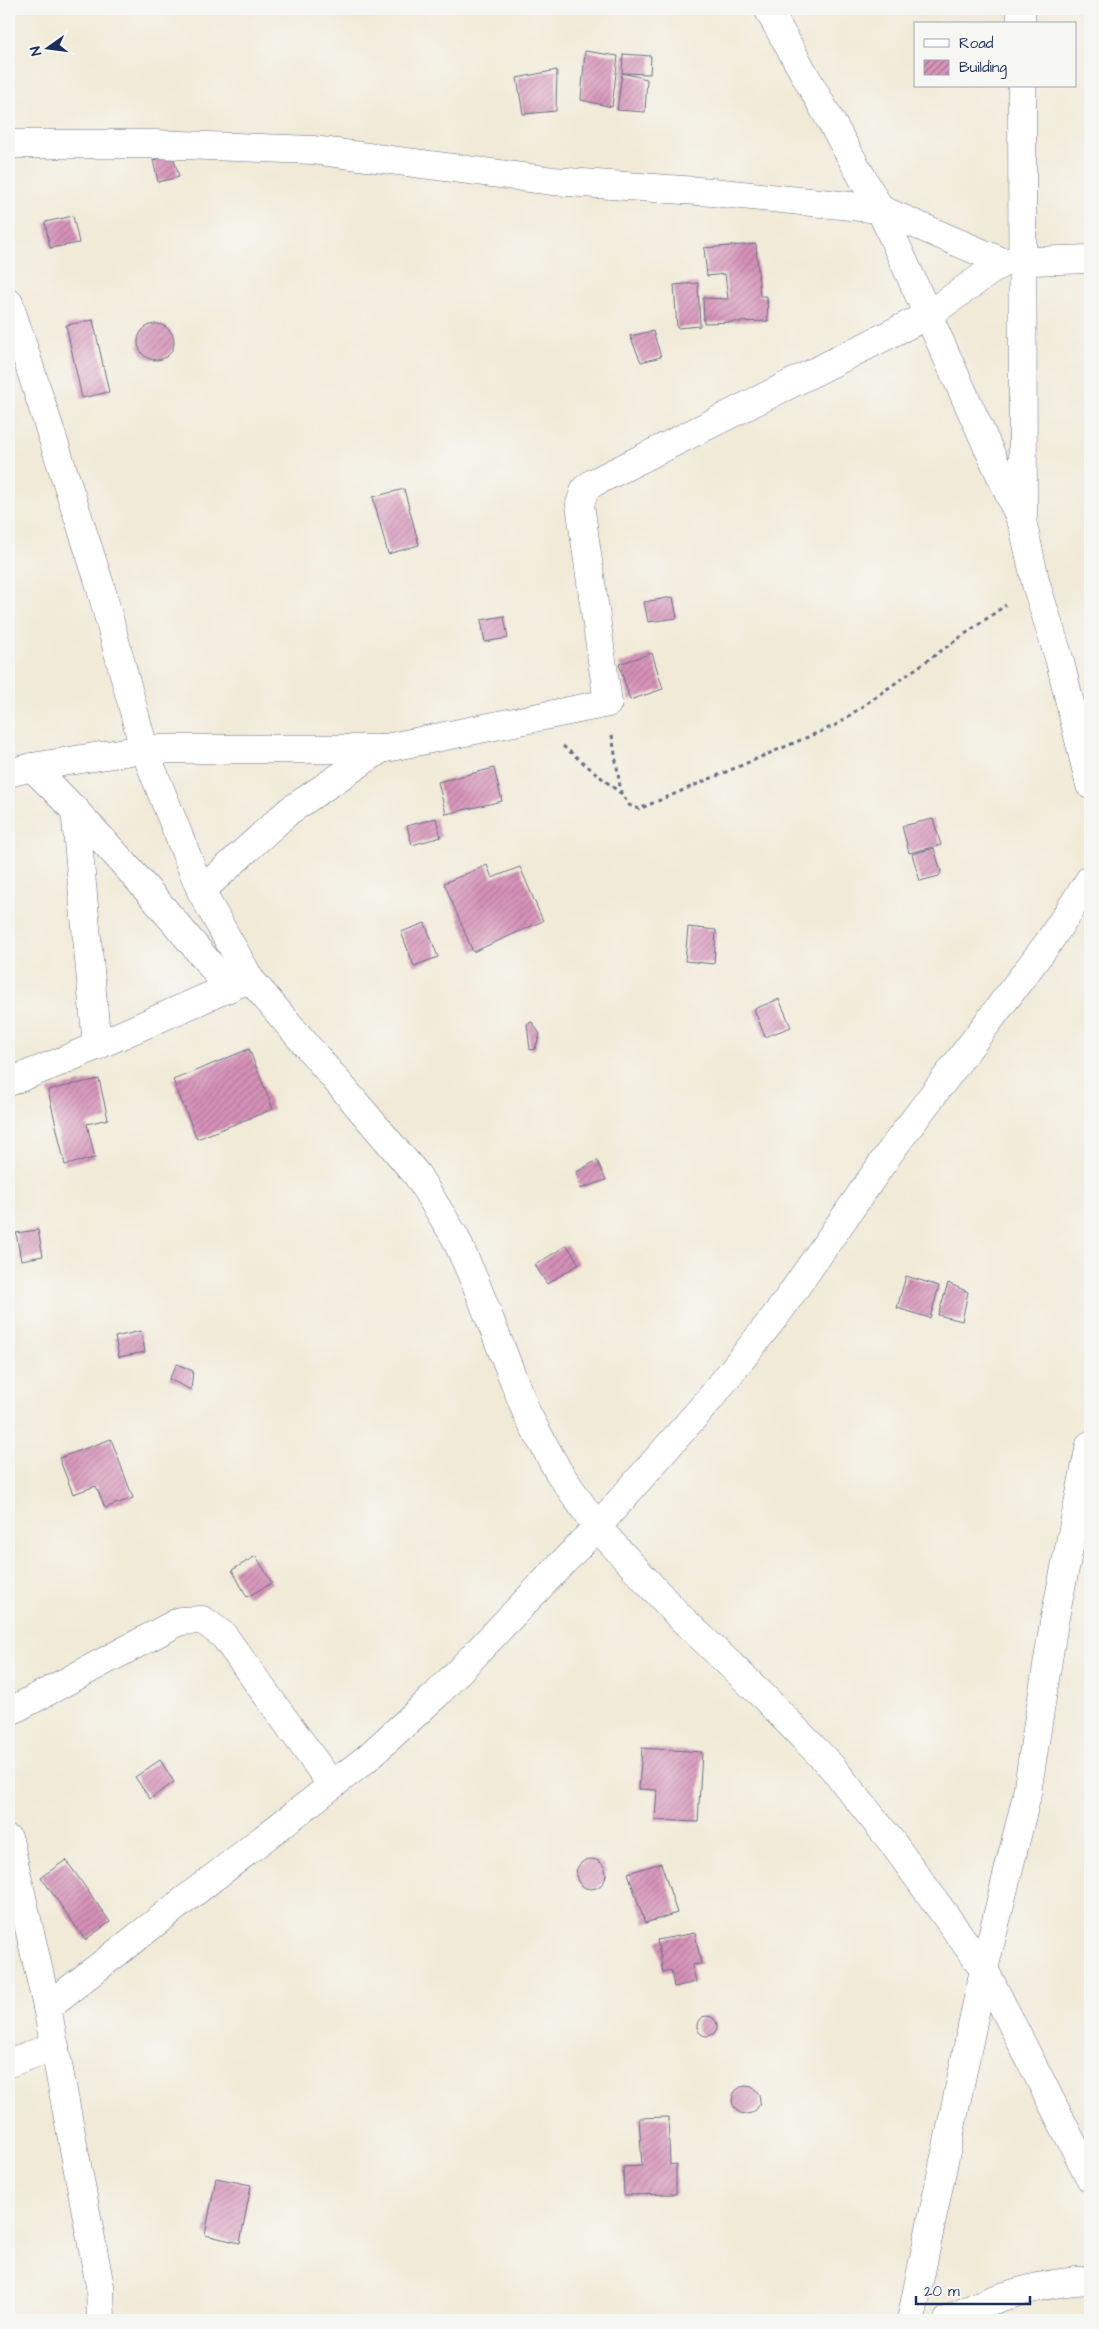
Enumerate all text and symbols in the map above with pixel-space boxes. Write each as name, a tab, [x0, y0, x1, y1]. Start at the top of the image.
north arrow	[22, 22, 72, 72]
legend	[914, 22, 1076, 88]
text: Road	[959, 33, 994, 54]
text: N	[26, 44, 47, 58]
text: Building	[959, 57, 1007, 79]
scale bar	[916, 2274, 1030, 2306]
text: 20 m	[924, 2281, 960, 2302]

